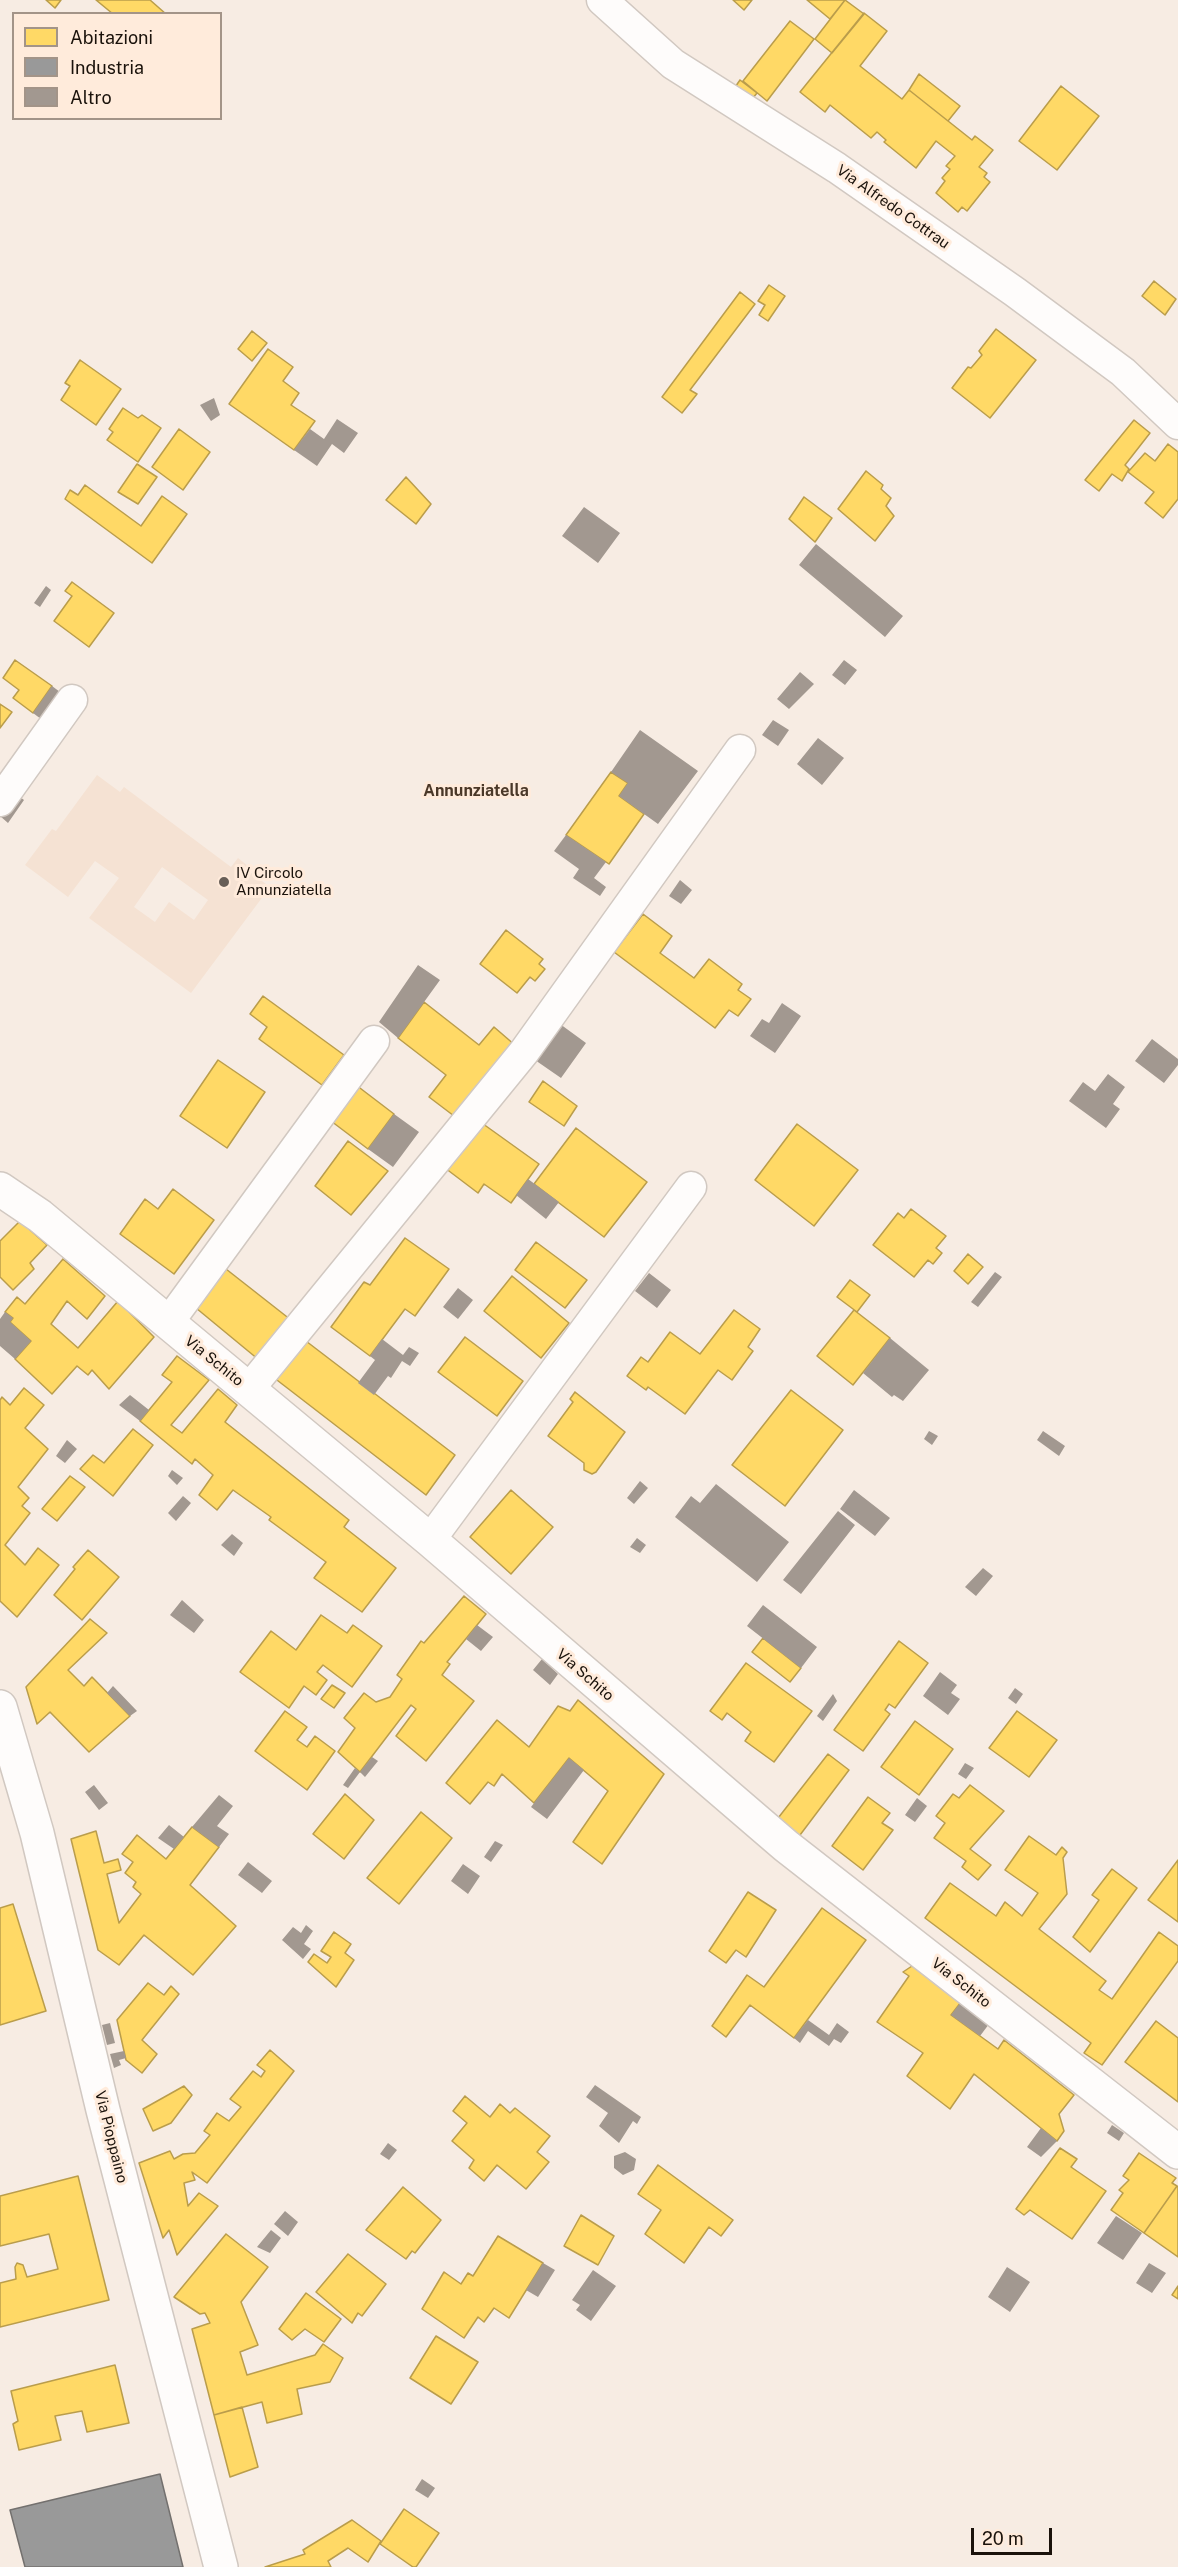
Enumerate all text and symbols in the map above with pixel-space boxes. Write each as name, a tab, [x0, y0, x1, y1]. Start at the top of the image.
legend	[12, 12, 222, 120]
text: Abitazioni	[70, 27, 153, 48]
text: Industria	[70, 57, 144, 78]
text: Altro	[70, 87, 112, 108]
street label: Via Alfredo Cottrau	[833, 161, 953, 253]
district label: Annunziatella	[423, 781, 529, 801]
place label: IV Circolo Annunziatella	[236, 864, 332, 899]
marker: IV Circolo Annunziatella	[217, 875, 231, 889]
street label: Via Schito	[181, 1332, 247, 1390]
street label: Via Schito	[553, 1645, 617, 1705]
street label: Via Schito	[928, 1954, 994, 2012]
street label: Via Pioppaino	[91, 2089, 131, 2185]
scale bar	[974, 2516, 1055, 2554]
text: 20 m	[982, 2528, 1024, 2549]

